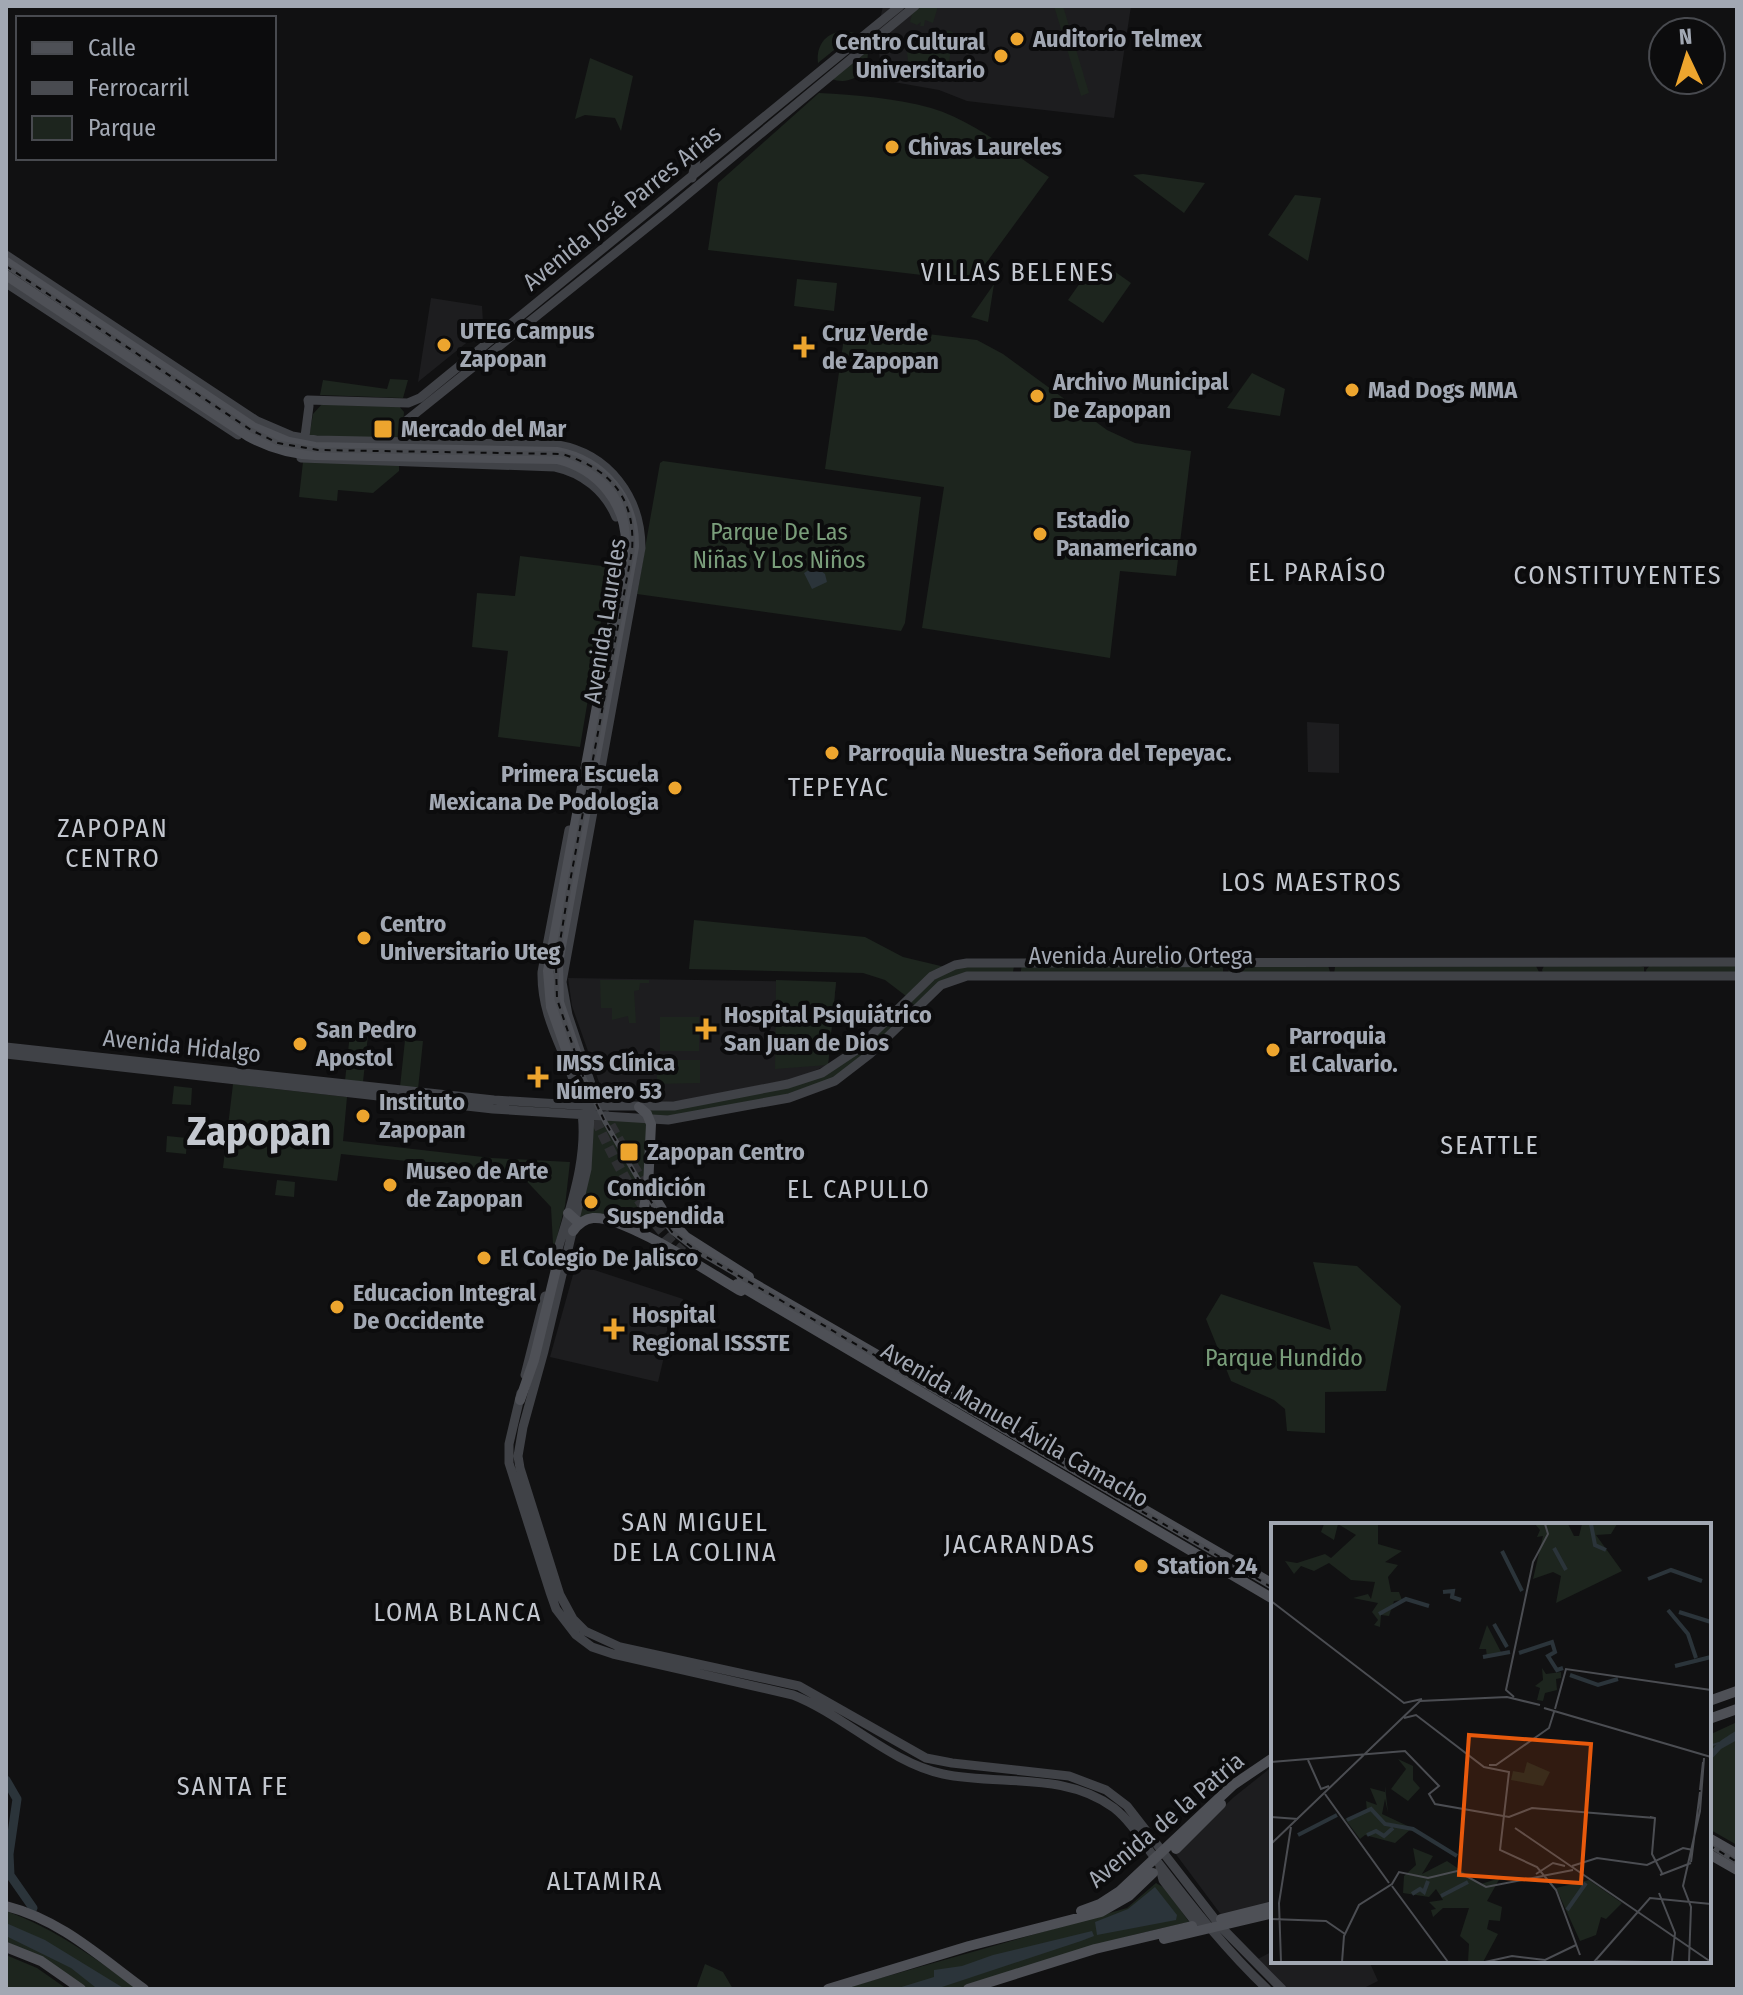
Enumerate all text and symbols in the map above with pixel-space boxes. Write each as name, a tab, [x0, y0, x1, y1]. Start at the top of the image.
legend	[16, 16, 276, 160]
north arrow	[1647, 16, 1727, 96]
text: N	[1678, 23, 1693, 50]
place label: Auditorio Telmex	[1032, 25, 1203, 53]
place label: Centro Cultural Universitario	[835, 28, 985, 84]
marker: Auditorio Telmex	[1008, 30, 1026, 48]
text: Calle	[88, 34, 136, 62]
marker: Centro Cultural Universitario	[992, 47, 1010, 65]
text: Ferrocarril	[88, 74, 189, 102]
text: Parque	[88, 114, 156, 142]
street label: Avenida José Parres Arias	[517, 119, 727, 297]
place label: Chivas Laureles	[908, 133, 1063, 161]
marker: Chivas Laureles	[883, 138, 901, 156]
district label: VILLAS BELENES	[921, 257, 1115, 288]
place label: UTEG Campus Zapopan	[460, 317, 595, 373]
place label: Cruz Verde de Zapopan	[822, 319, 939, 375]
marker: UTEG Campus Zapopan	[435, 336, 453, 354]
marker: Cruz Verde de Zapopan	[793, 336, 815, 358]
place label: Archivo Municipal De Zapopan	[1052, 368, 1229, 424]
place label: Mad Dogs MMA	[1368, 376, 1518, 404]
marker: Mad Dogs MMA	[1343, 381, 1361, 399]
marker: Archivo Municipal De Zapopan	[1028, 387, 1046, 405]
place label: Mercado del Mar	[401, 415, 567, 443]
marker: Mercado del Mar	[372, 418, 394, 440]
place label: Estadio Panamericano	[1056, 506, 1198, 562]
park label: Parque De Las Niñas Y Los Niños	[692, 518, 866, 574]
marker: Estadio Panamericano	[1031, 525, 1049, 543]
street label: Avenida Laureles	[578, 536, 632, 706]
district label: EL PARAÍSO	[1248, 557, 1388, 588]
district label: CONSTITUYENTES	[1513, 560, 1723, 591]
place label: Parroquia Nuestra Señora del Tepeyac.	[848, 739, 1232, 767]
marker: Parroquia Nuestra Señora del Tepeyac.	[823, 744, 841, 762]
place label: Primera Escuela Mexicana De Podologia	[429, 760, 659, 816]
district label: TEPEYAC	[788, 772, 890, 803]
marker: Primera Escuela Mexicana De Podologia	[666, 779, 684, 797]
district label: ZAPOPAN CENTRO	[57, 813, 169, 874]
district label: LOS MAESTROS	[1221, 867, 1403, 898]
place label: Centro Universitario Uteg	[380, 910, 561, 966]
marker: Centro Universitario Uteg	[355, 929, 373, 947]
street label: Avenida Aurelio Ortega	[1029, 942, 1253, 970]
place label: Hospital Psiquiátrico San Juan de Dios	[724, 1001, 932, 1057]
place label: San Pedro Apostol	[315, 1016, 417, 1072]
marker: Hospital Psiquiátrico San Juan de Dios	[695, 1018, 717, 1040]
place label: Parroquia El Calvario.	[1289, 1022, 1398, 1078]
street label: Avenida Hidalgo	[102, 1024, 262, 1068]
marker: San Pedro Apostol	[291, 1035, 309, 1053]
marker: Parroquia El Calvario.	[1264, 1041, 1282, 1059]
place label: IMSS Clínica Número 53	[556, 1049, 675, 1105]
marker: IMSS Clínica Número 53	[527, 1066, 549, 1088]
place label: Instituto Zapopan	[379, 1088, 466, 1144]
marker: Instituto Zapopan	[354, 1107, 372, 1125]
district label: Zapopan	[187, 1108, 331, 1156]
district label: SEATTLE	[1440, 1130, 1540, 1161]
place label: Zapopan Centro	[647, 1138, 805, 1166]
marker: Zapopan Centro	[618, 1141, 640, 1163]
place label: Museo de Arte de Zapopan	[406, 1157, 548, 1213]
place label: Condición Suspendida	[607, 1174, 725, 1230]
district label: EL CAPULLO	[787, 1174, 931, 1205]
marker: Museo de Arte de Zapopan	[381, 1176, 399, 1194]
marker: Condición Suspendida	[582, 1193, 600, 1211]
place label: El Colegio De Jalisco	[500, 1244, 699, 1272]
marker: El Colegio De Jalisco	[475, 1249, 493, 1267]
place label: Educacion Integral De Occidente	[353, 1279, 537, 1335]
marker: Educacion Integral De Occidente	[328, 1298, 346, 1316]
place label: Hospital Regional ISSSTE	[632, 1301, 790, 1357]
marker: Hospital Regional ISSSTE	[603, 1318, 625, 1340]
street label: Avenida Manuel Ávila Camacho	[876, 1336, 1154, 1513]
park label: Parque Hundido	[1205, 1344, 1363, 1372]
district label: SAN MIGUEL DE LA COLINA	[612, 1507, 778, 1568]
inset map	[1271, 1523, 1711, 1963]
district label: JACARANDAS	[944, 1529, 1096, 1560]
place label: Station 24	[1157, 1552, 1258, 1580]
marker: Station 24	[1132, 1557, 1150, 1575]
district label: LOMA BLANCA	[374, 1597, 542, 1628]
street label: Avenida de la Patria	[1082, 1747, 1250, 1893]
district label: SANTA FE	[177, 1771, 289, 1802]
district label: ALTAMIRA	[547, 1866, 663, 1897]

